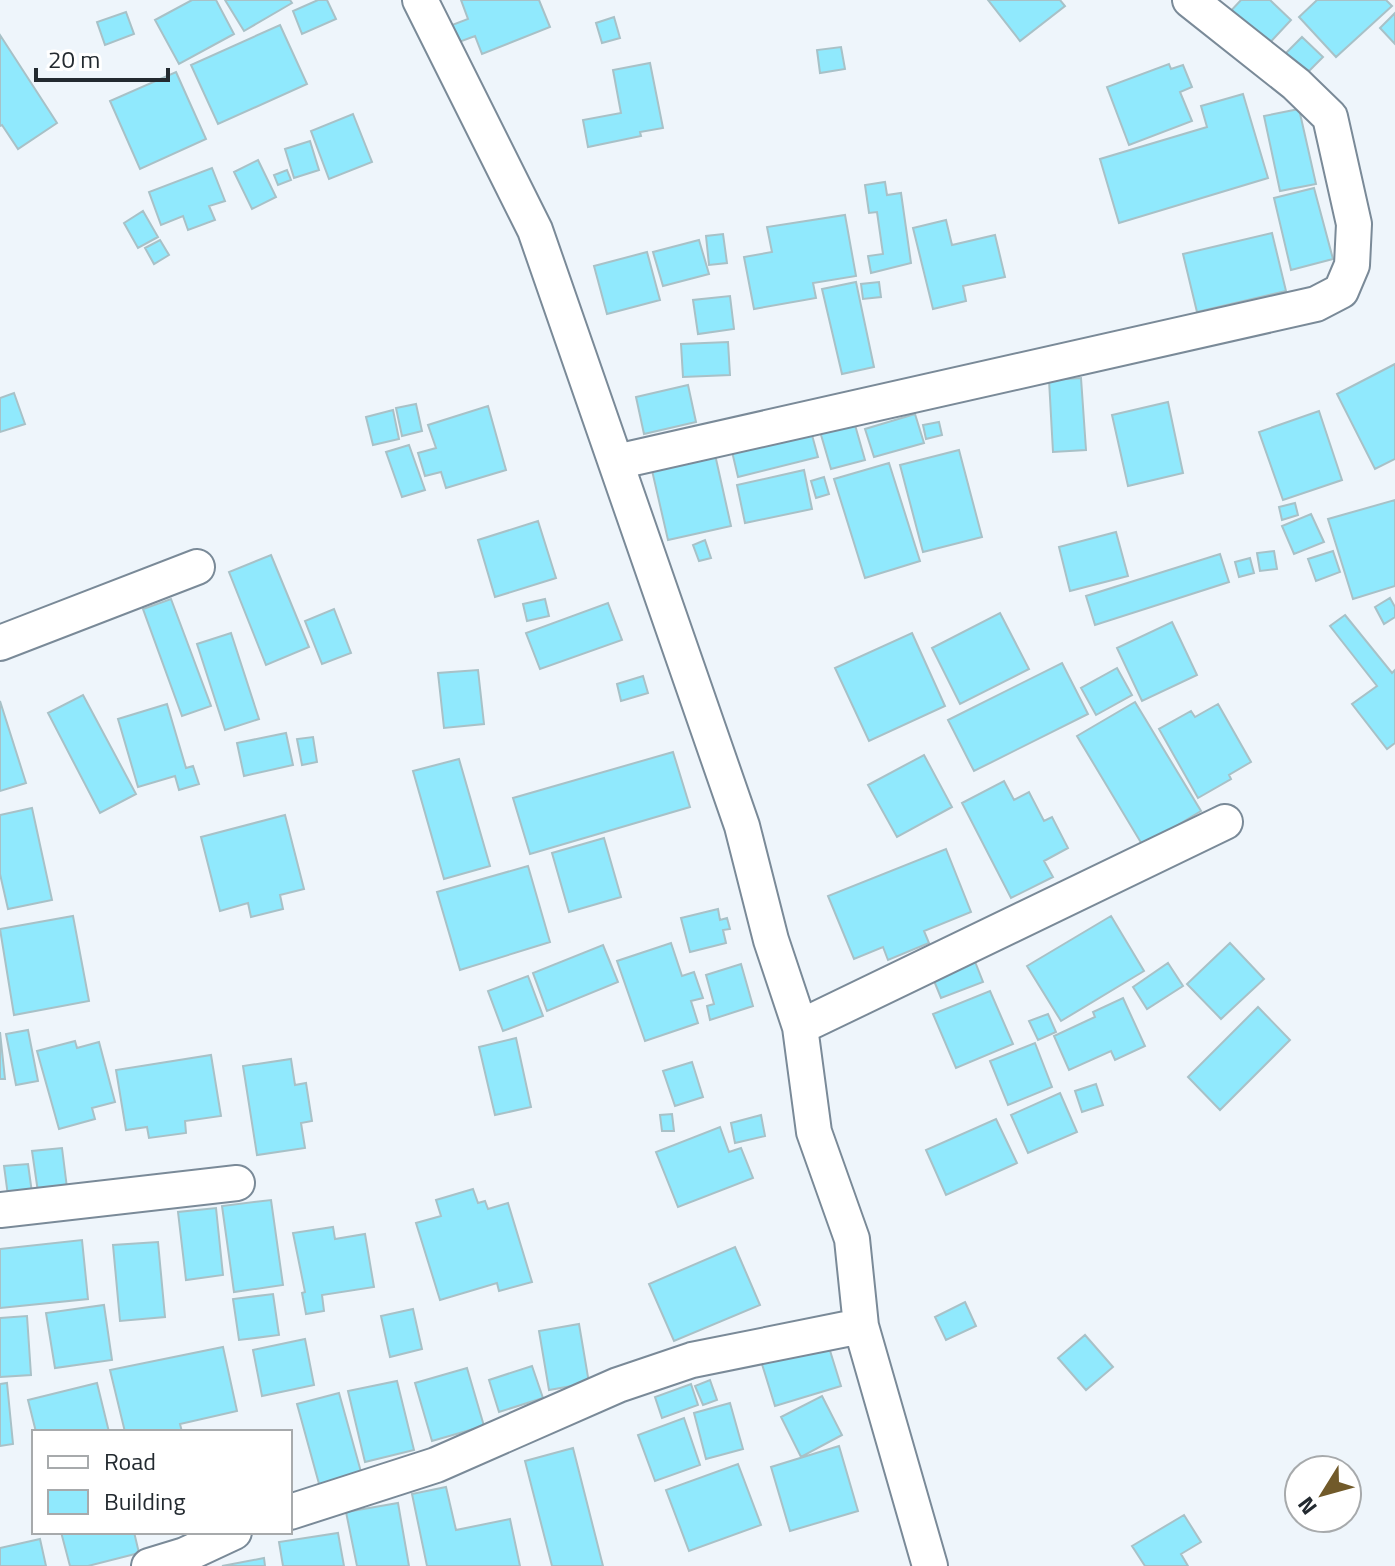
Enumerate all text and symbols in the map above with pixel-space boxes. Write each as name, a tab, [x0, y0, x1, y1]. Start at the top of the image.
scale bar	[36, 32, 168, 82]
text: 20 m	[48, 41, 100, 77]
legend	[32, 1430, 292, 1534]
text: Road	[104, 1443, 156, 1479]
north arrow	[1283, 1454, 1363, 1534]
text: Building	[104, 1483, 186, 1519]
text: N	[1289, 1490, 1325, 1522]

